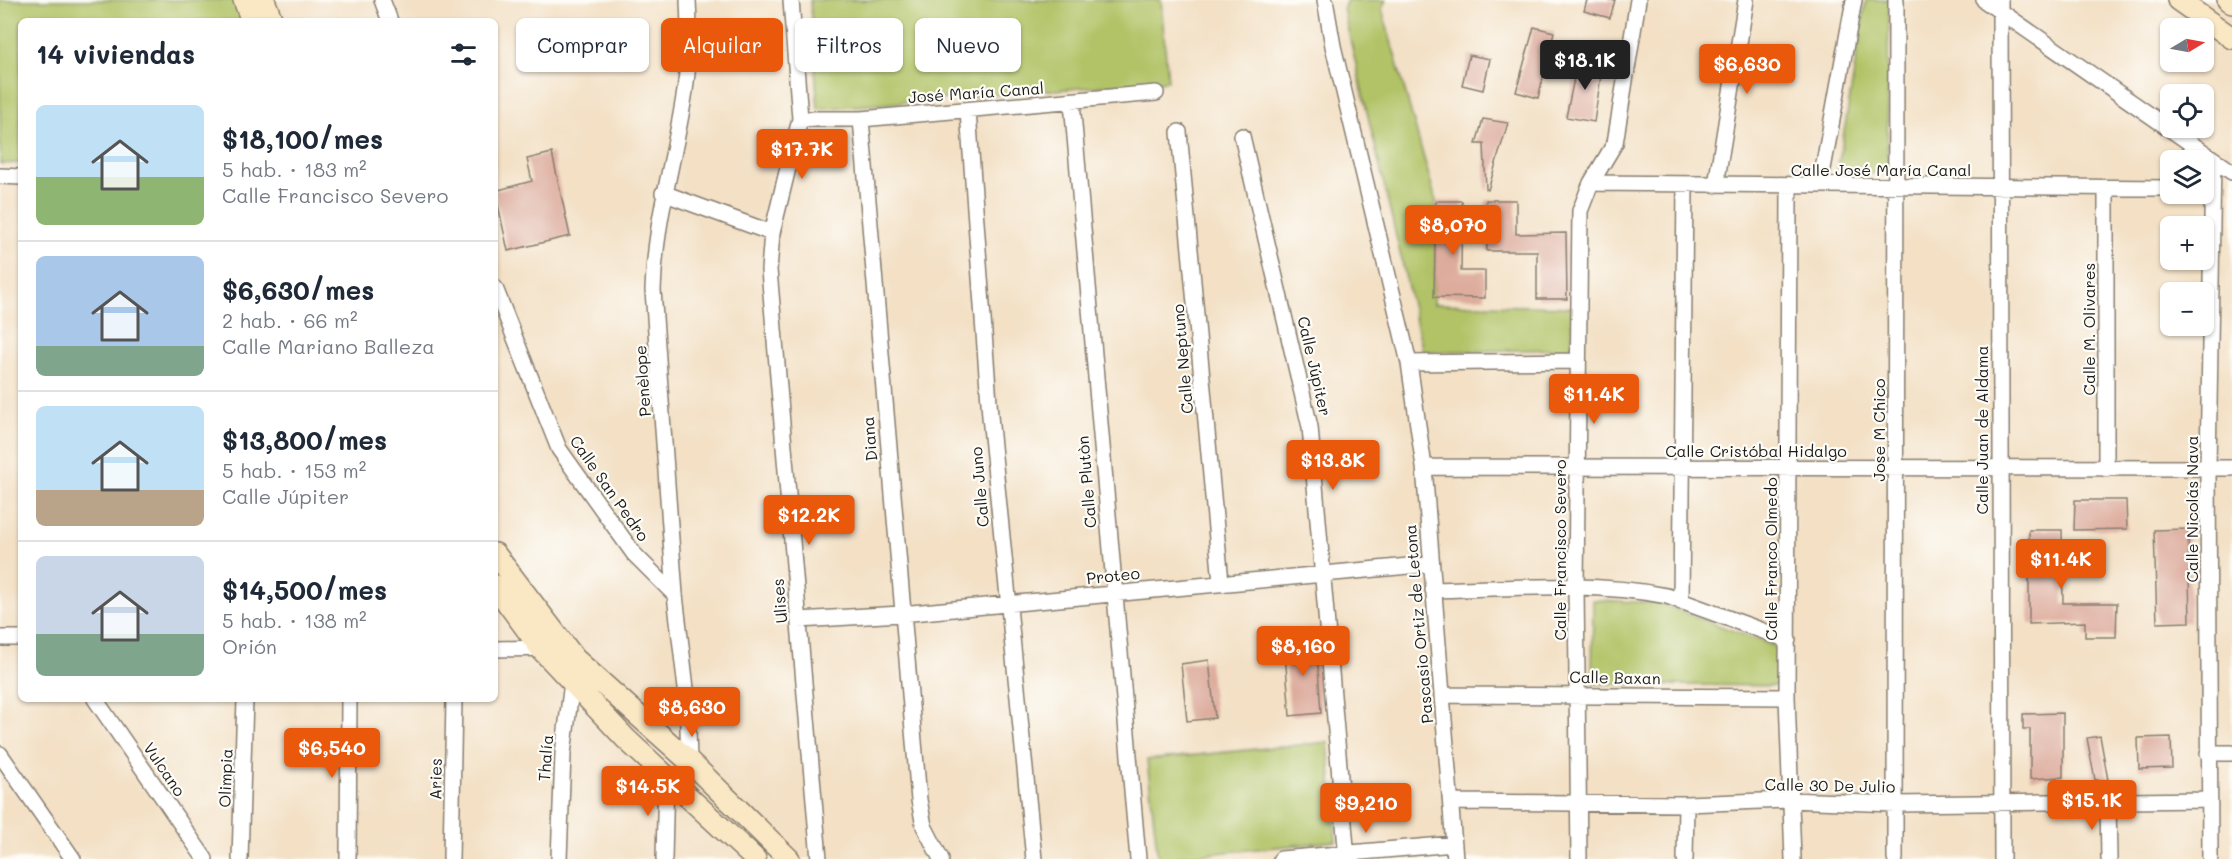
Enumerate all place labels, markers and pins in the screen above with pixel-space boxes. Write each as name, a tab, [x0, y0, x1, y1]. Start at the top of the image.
pin: $18.1K	[1536, 40, 1634, 91]
pin: $6,630	[1698, 44, 1796, 95]
pin: $17.7K	[753, 129, 851, 180]
pin: $8,070	[1404, 205, 1502, 256]
pin: $11.4K	[1545, 374, 1643, 425]
pin: $13.8K	[1284, 440, 1382, 491]
pin: $12.2K	[760, 495, 858, 546]
pin: $11.4K	[2012, 539, 2110, 590]
pin: $8,160	[1254, 626, 1352, 677]
pin: $8,630	[643, 687, 741, 738]
pin: $6,540	[283, 728, 381, 779]
pin: $14.5K	[599, 766, 697, 817]
pin: $15.1K	[2043, 780, 2141, 831]
pin: $9,210	[1317, 783, 1415, 834]

